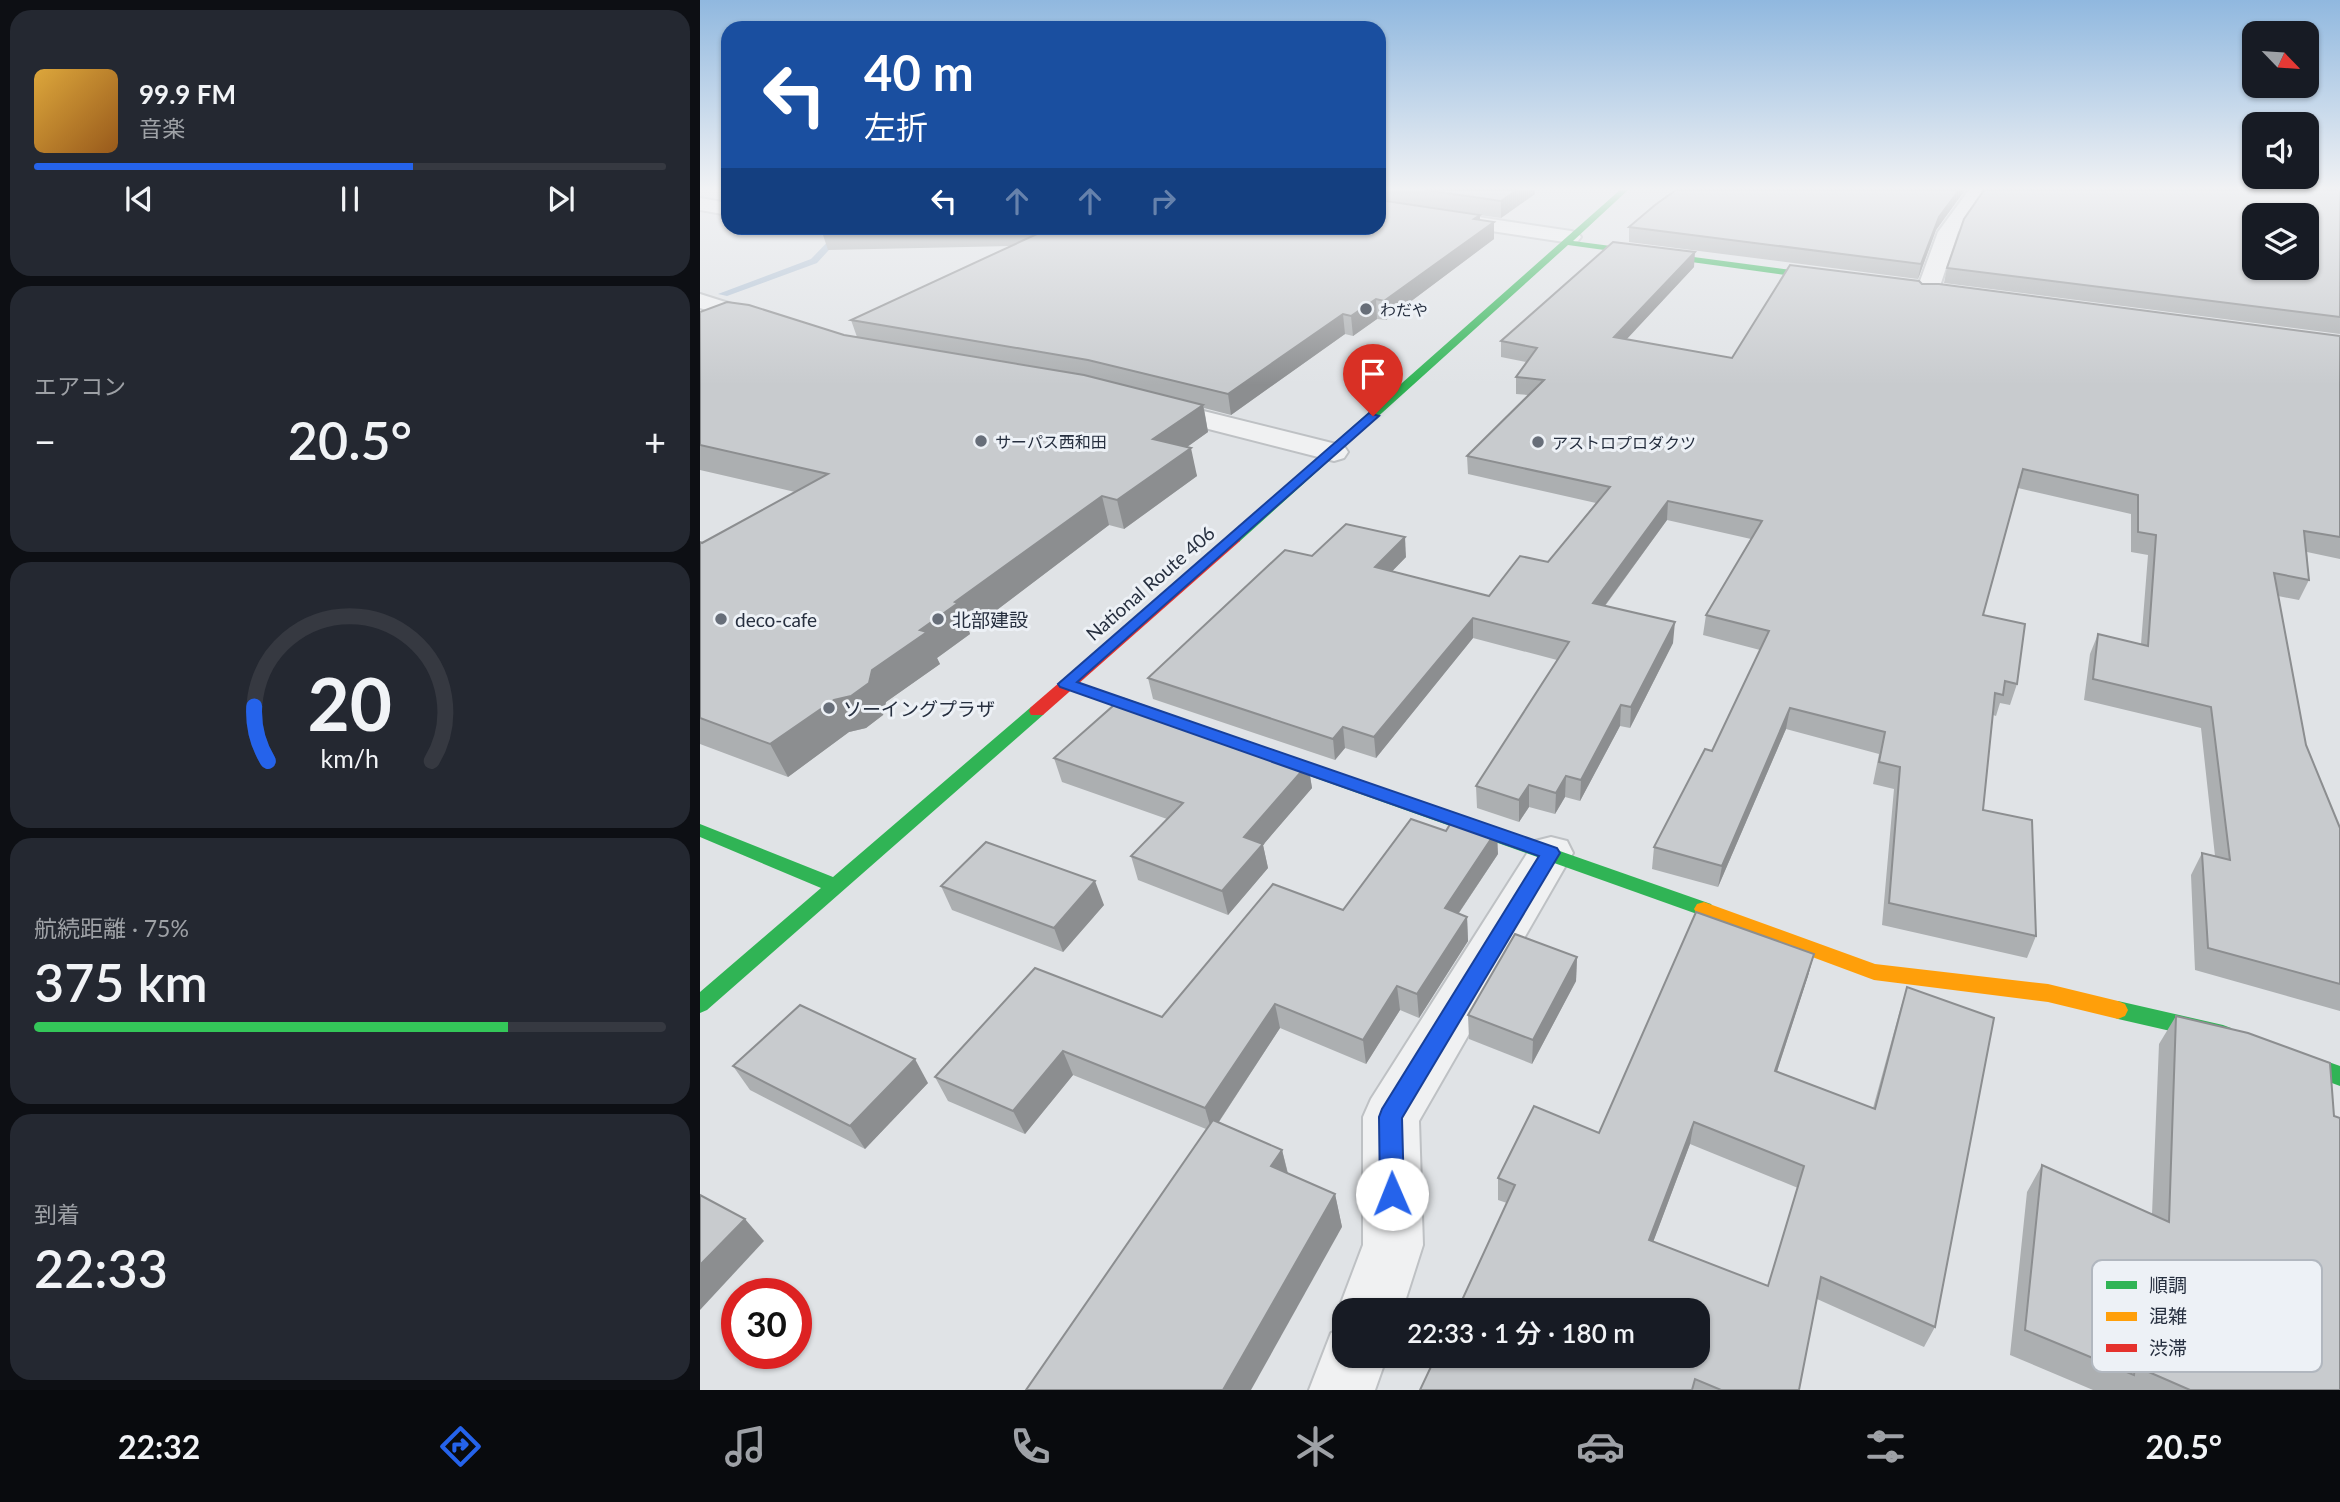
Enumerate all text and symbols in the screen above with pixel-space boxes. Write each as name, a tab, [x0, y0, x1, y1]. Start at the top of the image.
north arrow	[2242, 21, 2319, 98]
map controls	[2242, 21, 2319, 280]
text: 40 m	[864, 43, 974, 101]
icon: left	[749, 49, 840, 140]
text: 99.9 FM	[139, 78, 236, 110]
text: 左折	[864, 107, 928, 146]
button: sound	[2242, 112, 2319, 189]
text: 音楽	[139, 114, 185, 142]
icon: previous	[120, 180, 158, 218]
icon: pause	[331, 180, 369, 218]
icon: next	[542, 180, 580, 218]
icon: left	[925, 182, 963, 220]
icon: ahead	[998, 182, 1036, 220]
icon: ahead	[1071, 182, 1109, 220]
icon: right	[1144, 182, 1182, 220]
button: layers	[2242, 203, 2319, 280]
place label: わだや	[1380, 300, 1428, 319]
marker: わだや	[1358, 301, 1374, 317]
pin	[1343, 344, 1403, 416]
icon: arrive	[1354, 355, 1392, 393]
text: エアコン	[34, 372, 126, 400]
text: 20.5°	[288, 409, 412, 471]
text: −	[34, 418, 56, 464]
text: +	[644, 418, 666, 464]
place label: サーパス西和田	[995, 432, 1107, 451]
marker: サーパス西和田	[973, 433, 989, 449]
place label: アストロプロダクツ	[1552, 433, 1696, 452]
marker: アストロプロダクツ	[1530, 434, 1546, 450]
street label: National Route 406	[1081, 521, 1219, 645]
place label: deco-cafe	[735, 608, 817, 631]
place label: 北部建設	[952, 608, 1028, 631]
marker: deco-cafe	[713, 611, 729, 627]
marker: 北部建設	[930, 611, 946, 627]
text: 20	[308, 659, 392, 747]
place label: ソーイングプラザ	[843, 697, 995, 720]
marker: ソーイングプラザ	[821, 700, 837, 716]
text: km/h	[321, 743, 379, 773]
text: 航続距離 · 75%	[34, 914, 189, 942]
text: 375 km	[34, 951, 208, 1013]
position arrow	[1355, 1157, 1429, 1231]
text: 到着	[34, 1200, 80, 1228]
text: 22:33	[34, 1237, 168, 1299]
legend	[2092, 1260, 2322, 1372]
text: 順調	[2149, 1273, 2187, 1296]
speed limit sign: 30	[721, 1278, 812, 1369]
text: 混雑	[2149, 1304, 2187, 1327]
text: 22:33 · 1 分 · 180 m	[1407, 1317, 1635, 1349]
text: 渋滞	[2149, 1336, 2187, 1359]
icon: directions	[436, 1422, 485, 1471]
icon: music	[721, 1422, 770, 1471]
icon: phone	[1006, 1422, 1055, 1471]
icon: climate	[1291, 1422, 1340, 1471]
icon: car	[1576, 1422, 1625, 1471]
icon: filters	[1861, 1422, 1910, 1471]
text: 22:32	[118, 1427, 200, 1466]
text: 20.5°	[2145, 1427, 2222, 1466]

